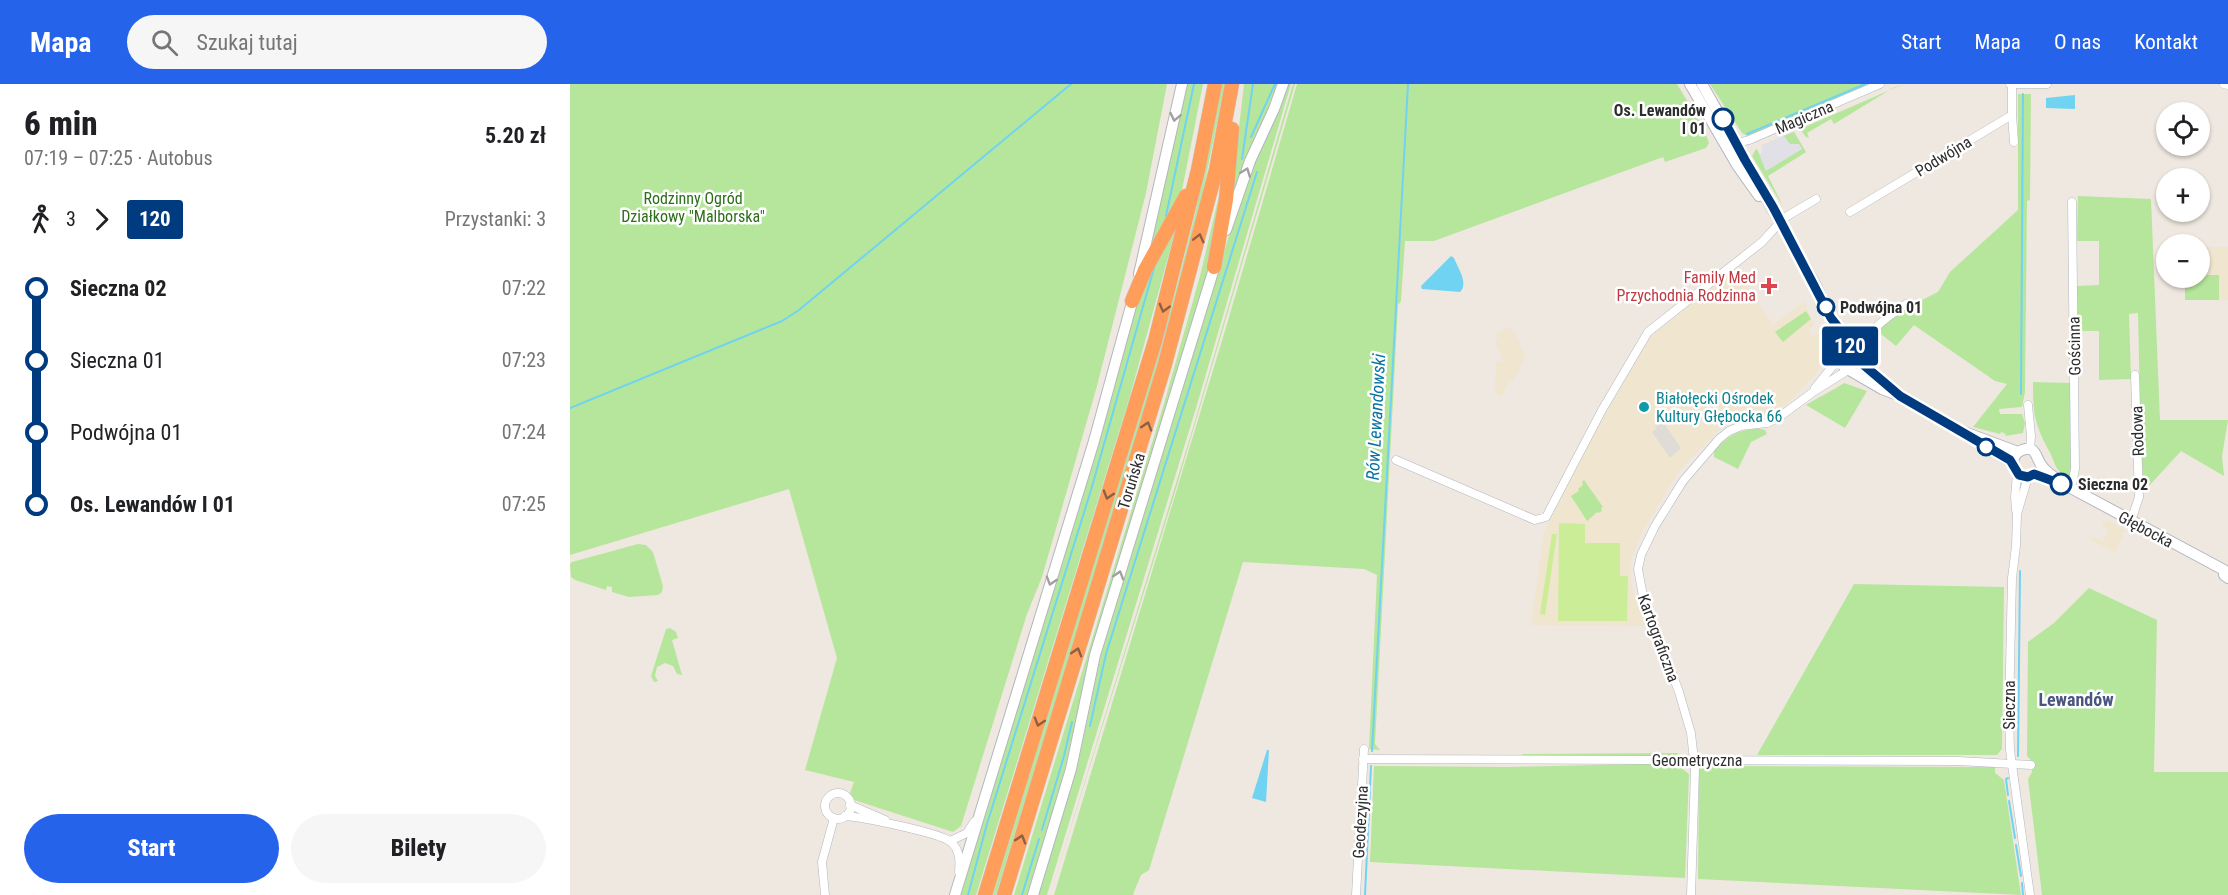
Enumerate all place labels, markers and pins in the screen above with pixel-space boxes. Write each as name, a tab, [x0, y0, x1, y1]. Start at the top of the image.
place label: Os. Lewandów I 01	[1614, 101, 1706, 138]
marker: Os. Lewandów I 01	[1712, 108, 1734, 130]
place label: Family Med Przychodnia Rodzinna	[1617, 268, 1756, 305]
marker: Family Med Przychodnia Rodzinna	[1760, 277, 1778, 295]
marker: Podwójna 01	[1817, 298, 1835, 316]
place label: Podwójna 01	[1840, 298, 1922, 317]
place label: Białołęcki Ośrodek Kultury Głębocka 66	[1656, 389, 1782, 426]
marker: Białołęcki Ośrodek Kultury Głębocka 66	[1637, 400, 1651, 414]
unlabelled marker	[1977, 438, 1995, 456]
marker: Sieczna 02	[2050, 473, 2072, 495]
place label: Sieczna 02	[2078, 475, 2148, 494]

